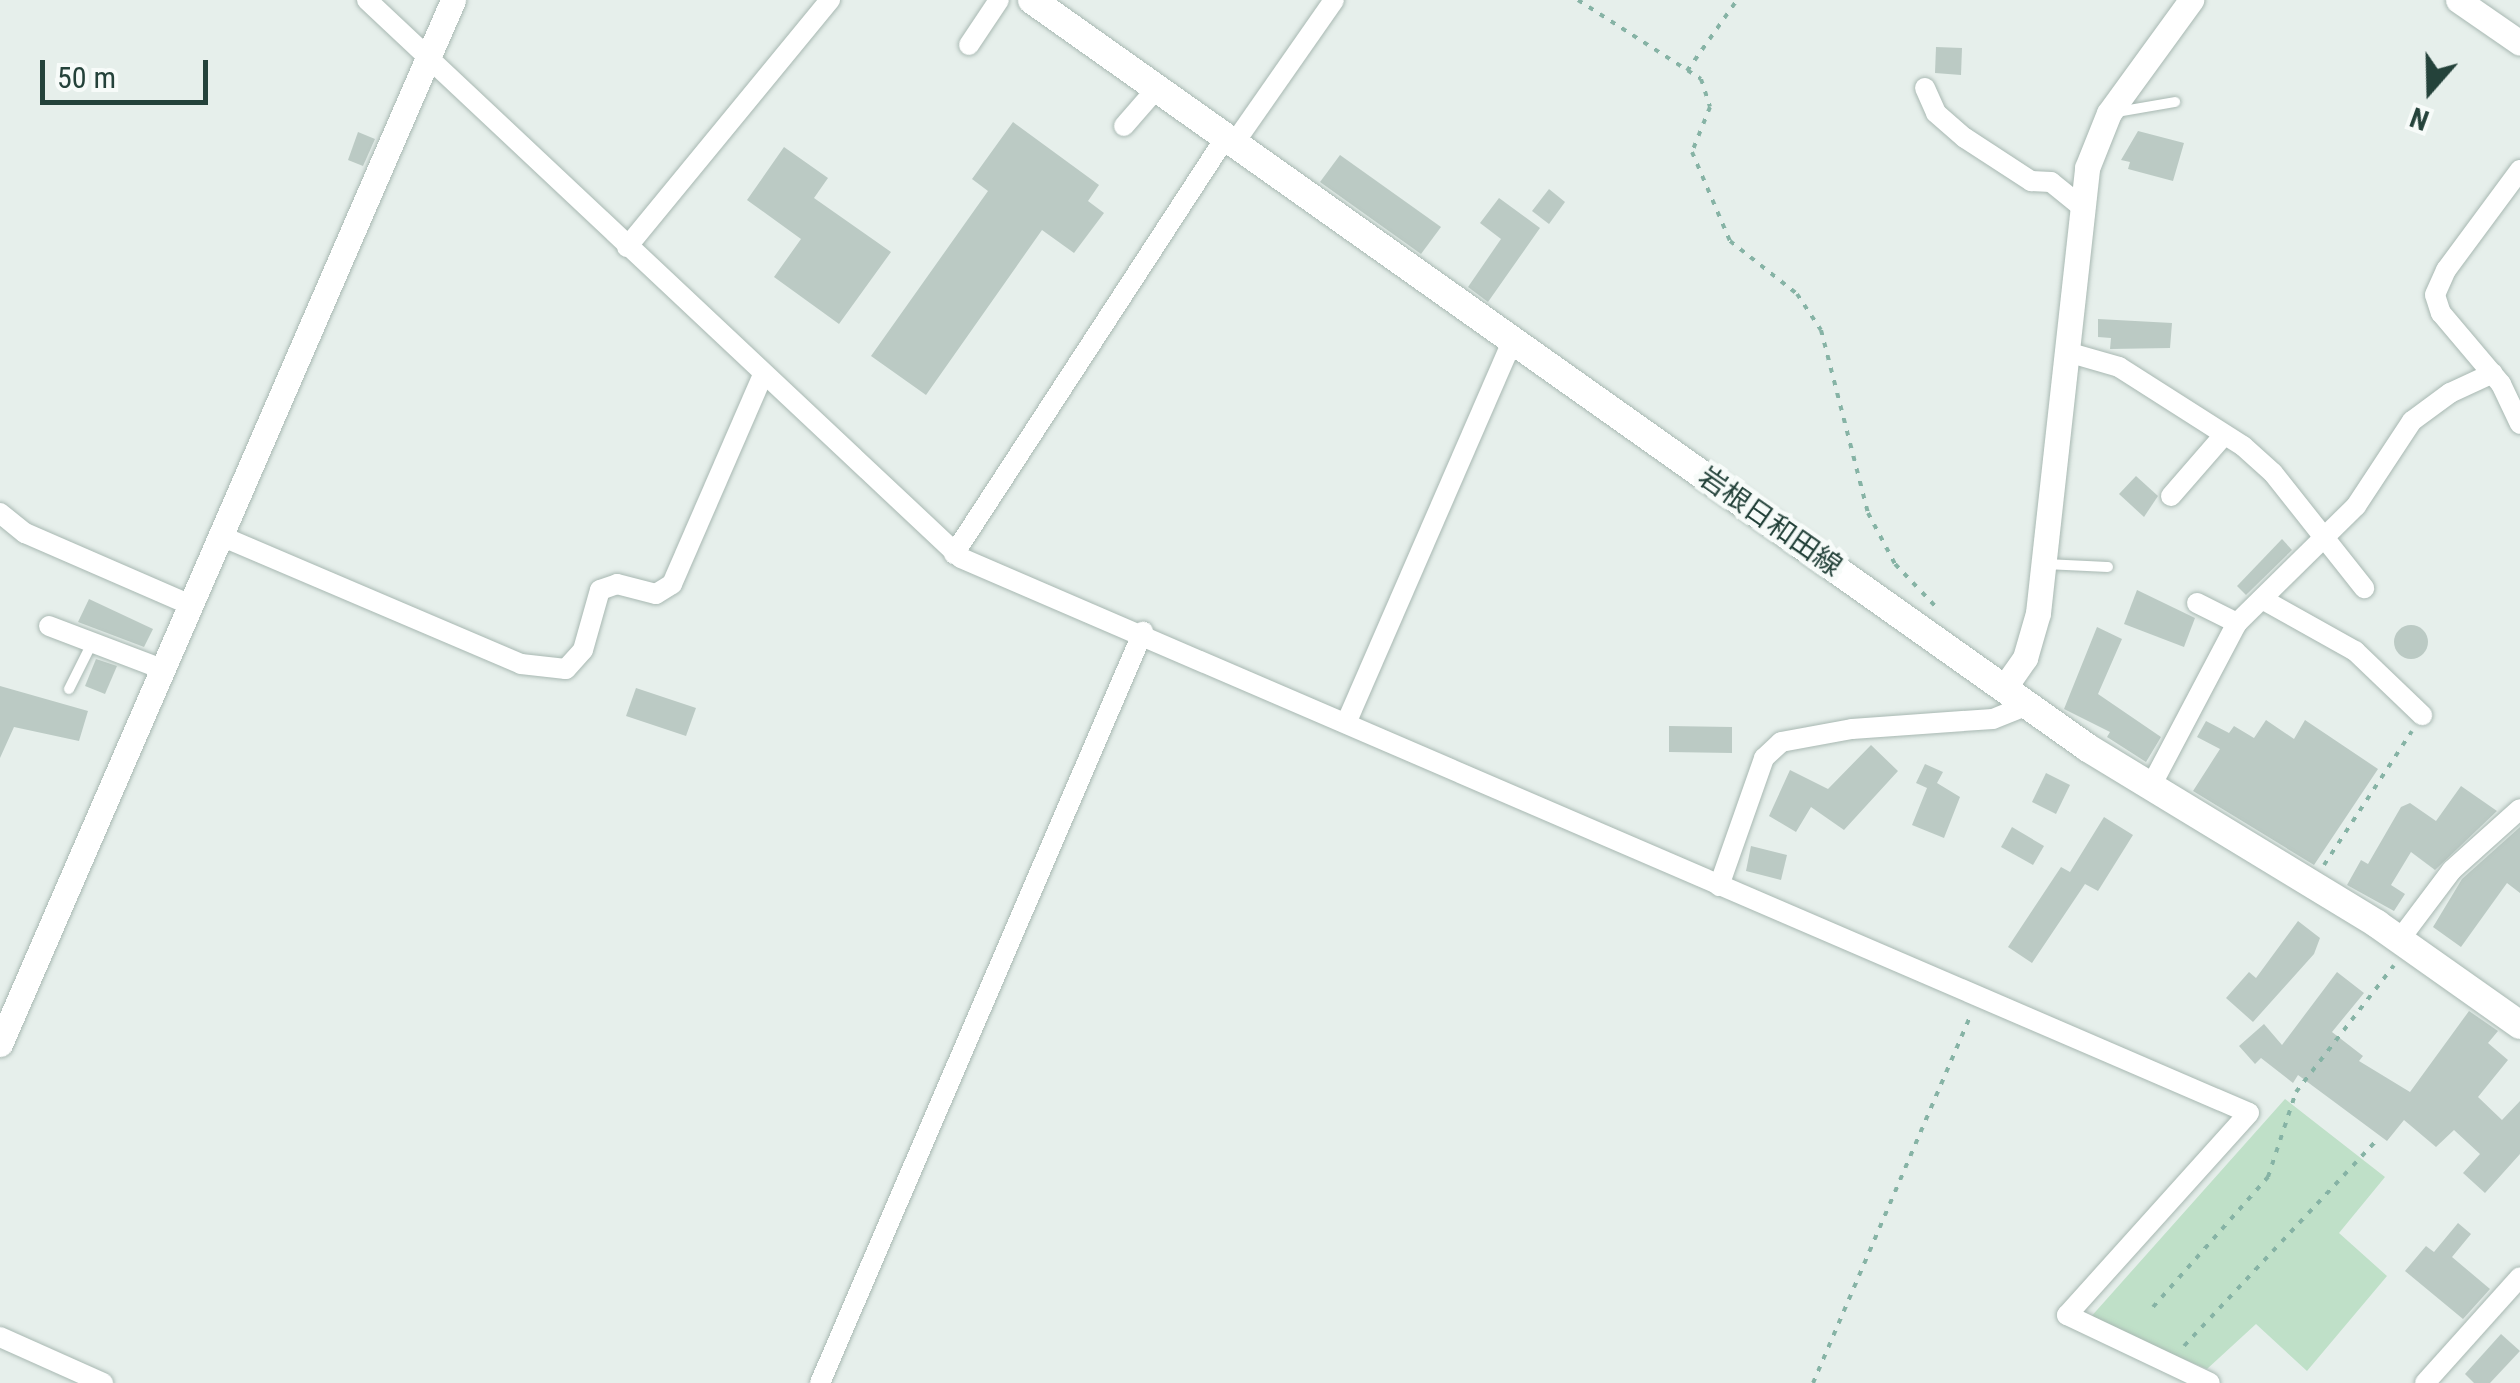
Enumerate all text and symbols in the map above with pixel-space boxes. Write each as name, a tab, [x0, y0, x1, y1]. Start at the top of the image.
scale bar	[45, 40, 212, 102]
north arrow	[2380, 40, 2480, 140]
text: 50 m	[57, 60, 116, 95]
text: N	[2406, 100, 2433, 137]
street label: 岩根日和田線	[1692, 460, 1848, 584]

